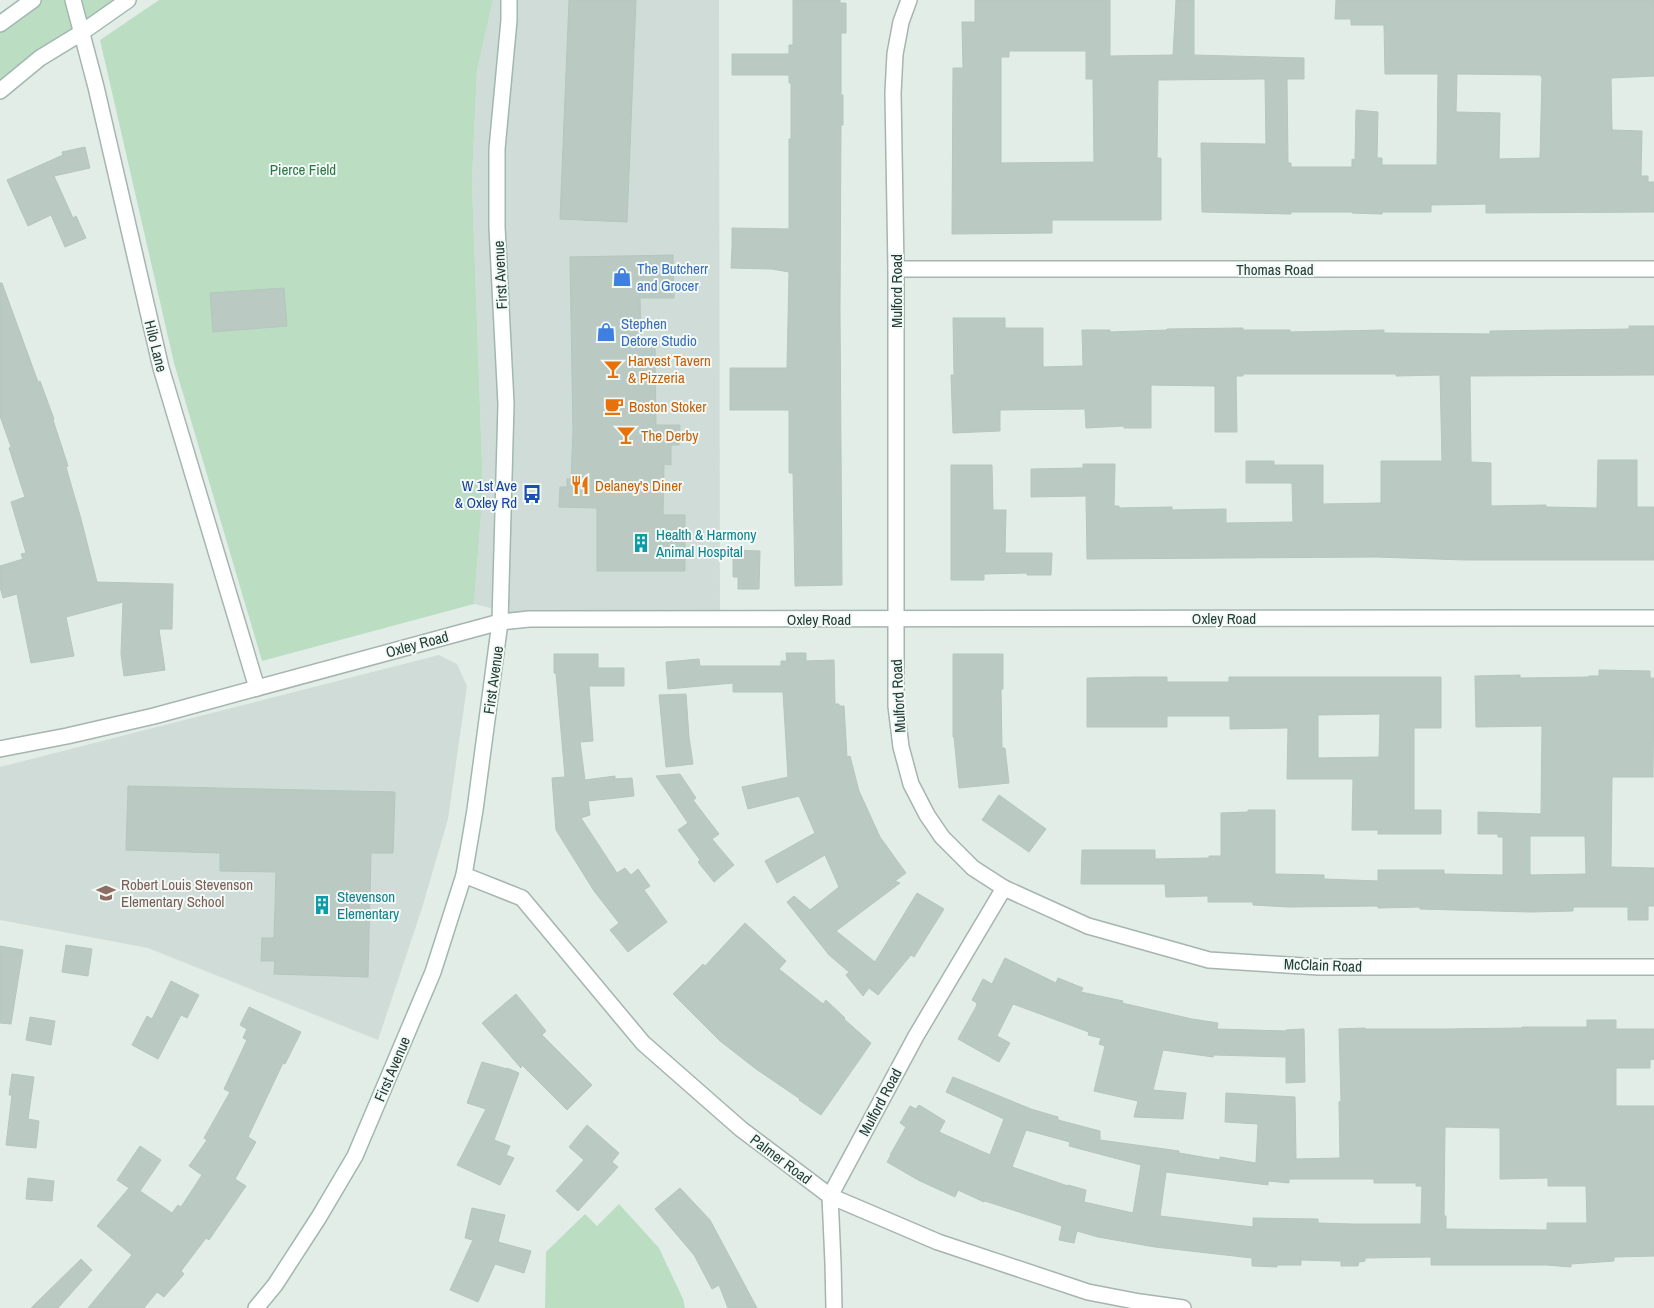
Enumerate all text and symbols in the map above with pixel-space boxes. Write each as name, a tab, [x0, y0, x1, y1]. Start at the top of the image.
park label: Pierce Field	[270, 159, 336, 180]
street label: First Avenue	[488, 240, 512, 310]
street label: Mulford Road	[886, 254, 907, 328]
place label: The Butcherr and Grocer	[637, 258, 708, 296]
street label: Thomas Road	[1236, 259, 1314, 280]
shop icon: The Butcherr and Grocer	[611, 266, 633, 288]
place label: Stephen Detore Studio	[621, 313, 697, 351]
street label: Hilo Lane	[139, 318, 173, 374]
shop icon: Stephen Detore Studio	[595, 321, 617, 343]
place label: Harvest Tavern & Pizzeria	[628, 350, 711, 388]
bar icon: Harvest Tavern & Pizzeria	[602, 358, 624, 380]
cafe icon: Boston Stoker	[603, 395, 625, 417]
place label: Boston Stoker	[629, 396, 706, 417]
bar icon: The Derby	[615, 424, 637, 446]
place label: The Derby	[641, 425, 699, 446]
restaurant icon: Delaney's Diner	[569, 474, 591, 496]
place label: W 1st Ave & Oxley Rd	[455, 475, 517, 513]
place label: Delaney's Diner	[595, 475, 682, 496]
bus stop icon: W 1st Ave & Oxley Rd	[521, 483, 543, 505]
place label: Health & Harmony Animal Hospital	[655, 524, 757, 562]
building icon: Health & Harmony Animal Hospital	[630, 532, 652, 554]
street label: Oxley Road	[1192, 608, 1256, 629]
street label: Oxley Road	[787, 609, 851, 630]
street label: Oxley Road	[383, 626, 451, 662]
street label: First Avenue	[478, 644, 508, 716]
street label: Mulford Road	[886, 659, 910, 733]
place label: Robert Louis Stevenson Elementary School	[121, 874, 253, 912]
school or university icon: Robert Louis Stevenson Elementary School	[95, 882, 117, 904]
place label: Stevenson Elementary	[337, 886, 400, 924]
building icon: Stevenson Elementary	[311, 894, 333, 916]
street label: McClain Road	[1284, 953, 1362, 977]
street label: First Avenue	[369, 1033, 415, 1105]
street label: Mulford Road	[853, 1064, 907, 1140]
street label: Palmer Road	[746, 1129, 816, 1189]

